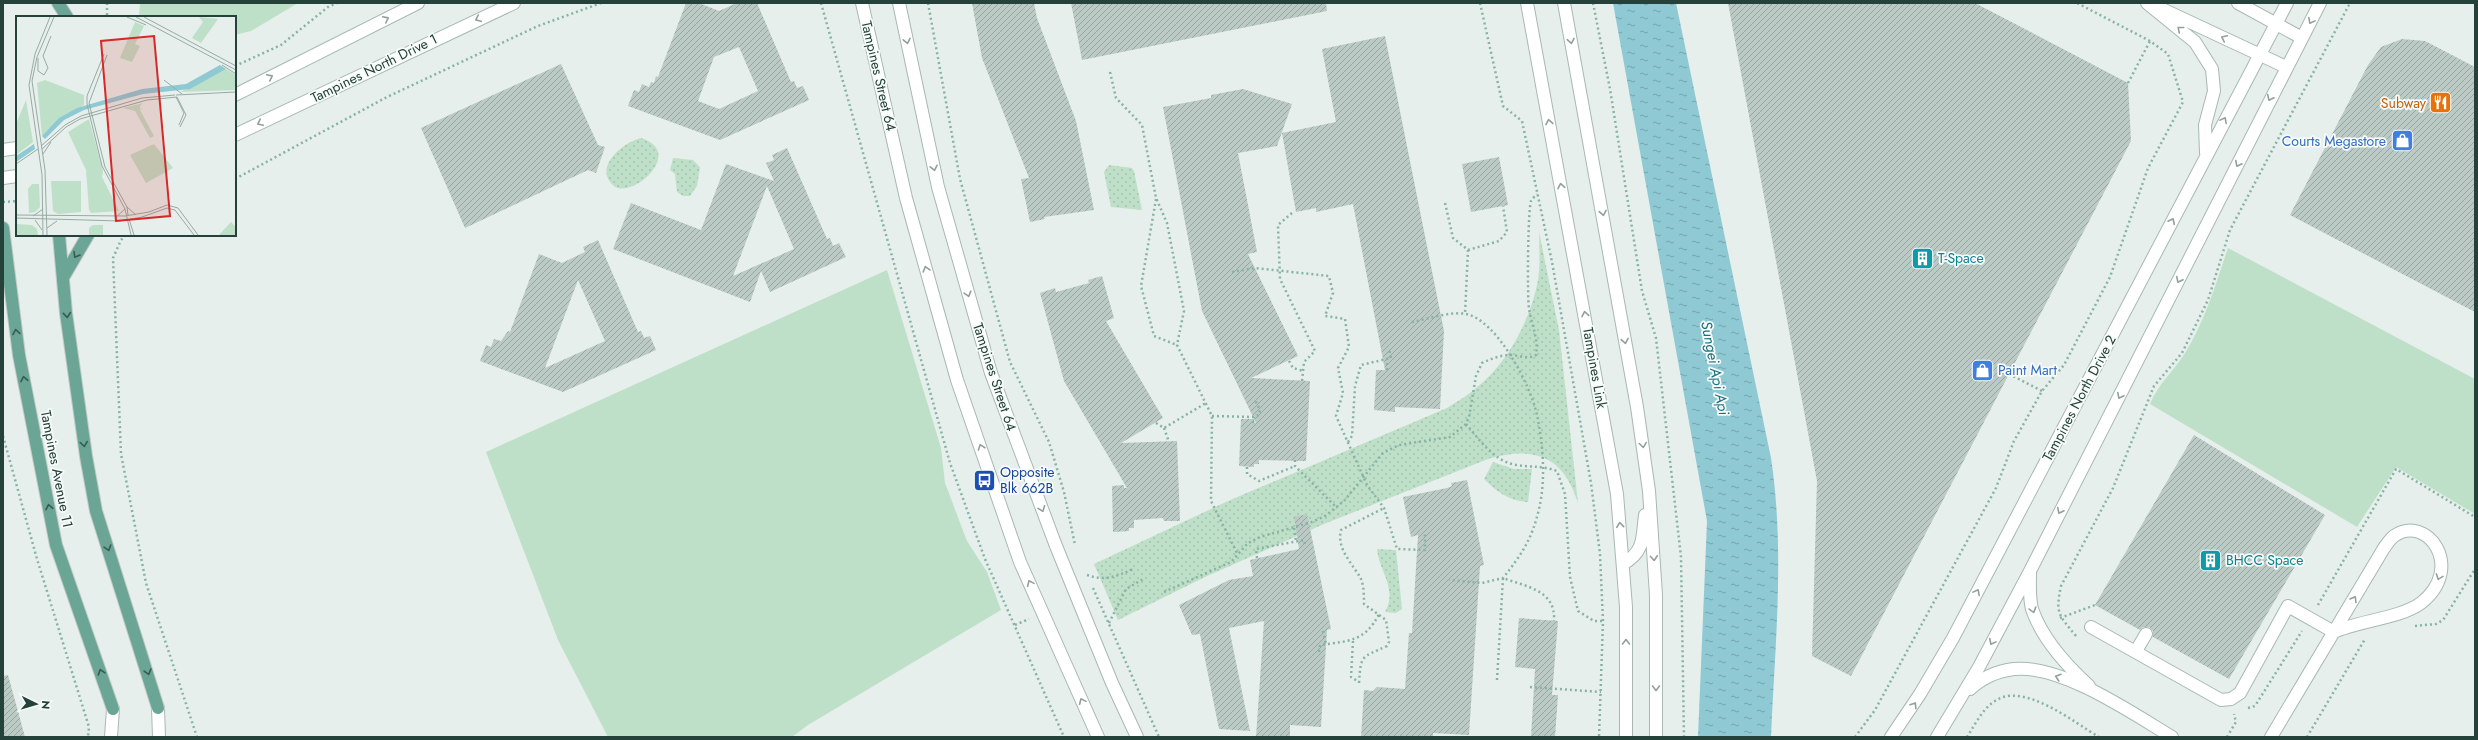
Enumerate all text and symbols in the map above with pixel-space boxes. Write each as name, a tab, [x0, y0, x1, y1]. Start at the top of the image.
one-way arrow	[475, 14, 483, 22]
inset map	[16, 16, 236, 236]
one-way arrow	[382, 16, 389, 24]
one-way arrow	[2308, 16, 2316, 24]
street label: Tampines Street 64	[857, 19, 901, 133]
one-way arrow	[2177, 27, 2184, 34]
street label: Tampines North Drive 1	[307, 29, 441, 107]
one-way arrow	[2221, 35, 2228, 43]
one-way arrow	[903, 38, 911, 44]
one-way arrow	[1566, 38, 1575, 44]
one-way arrow	[266, 75, 273, 82]
restaurant icon: Subway	[2428, 90, 2454, 116]
place label: Subway	[2381, 93, 2427, 113]
one-way arrow	[2268, 94, 2275, 101]
one-way arrow	[2220, 117, 2227, 124]
one-way arrow	[257, 119, 264, 127]
one-way arrow	[1546, 119, 1554, 125]
shop icon: Courts Megastore	[2389, 128, 2415, 154]
place label: Courts Megastore	[2282, 131, 2386, 151]
one-way arrow	[2235, 160, 2242, 167]
one-way arrow	[930, 165, 938, 172]
one-way arrow	[1557, 183, 1566, 189]
one-way arrow	[1598, 210, 1606, 216]
one-way arrow	[2167, 217, 2175, 225]
building icon: T-Space	[1910, 245, 1936, 271]
place label: T-Space	[1938, 248, 1984, 268]
one-way arrow	[73, 251, 81, 258]
one-way arrow	[922, 266, 931, 273]
one-way arrow	[2176, 275, 2184, 283]
one-way arrow	[963, 290, 972, 297]
one-way arrow	[1581, 311, 1590, 317]
one-way arrow	[62, 312, 71, 318]
water label: Sungei Api Api	[1695, 319, 1735, 417]
street label: Tampines Street 64	[968, 320, 1022, 434]
street label: Tampines Link	[1578, 326, 1612, 411]
one-way arrow	[12, 329, 21, 335]
street label: Tampines North Drive 2	[2037, 331, 2121, 465]
one-way arrow	[1621, 338, 1629, 344]
shop icon: Paint Mart	[1969, 357, 1995, 383]
place label: Paint Mart	[1998, 360, 2057, 380]
one-way arrow	[20, 376, 29, 382]
one-way arrow	[2117, 391, 2125, 399]
street label: Tampines Avenue 11	[36, 409, 78, 529]
one-way arrow	[79, 441, 88, 447]
one-way arrow	[1638, 442, 1647, 449]
one-way arrow	[977, 444, 985, 451]
place label: Opposite Blk 662B	[1000, 462, 1055, 498]
bus stop icon: Opposite Blk 662B	[971, 467, 997, 493]
one-way arrow	[45, 504, 54, 510]
one-way arrow	[1037, 506, 1046, 513]
one-way arrow	[2058, 507, 2065, 514]
one-way arrow	[1615, 522, 1624, 528]
one-way arrow	[103, 544, 112, 551]
building icon: BHCC Space	[2197, 547, 2223, 573]
place label: BHCC Space	[2226, 550, 2304, 570]
one-way arrow	[1649, 555, 1658, 561]
one-way arrow	[2436, 573, 2444, 580]
one-way arrow	[1026, 579, 1034, 586]
one-way arrow	[1973, 588, 1980, 596]
one-way arrow	[2349, 596, 2356, 603]
one-way arrow	[2028, 606, 2037, 613]
one-way arrow	[1989, 638, 1997, 646]
one-way arrow	[1622, 639, 1630, 645]
one-way arrow	[97, 669, 106, 676]
one-way arrow	[143, 669, 151, 675]
one-way arrow	[2054, 674, 2061, 682]
north arrow	[16, 684, 56, 724]
one-way arrow	[1652, 685, 1660, 691]
one-way arrow	[1079, 698, 1087, 705]
text: N	[38, 700, 54, 710]
one-way arrow	[1909, 702, 1916, 709]

